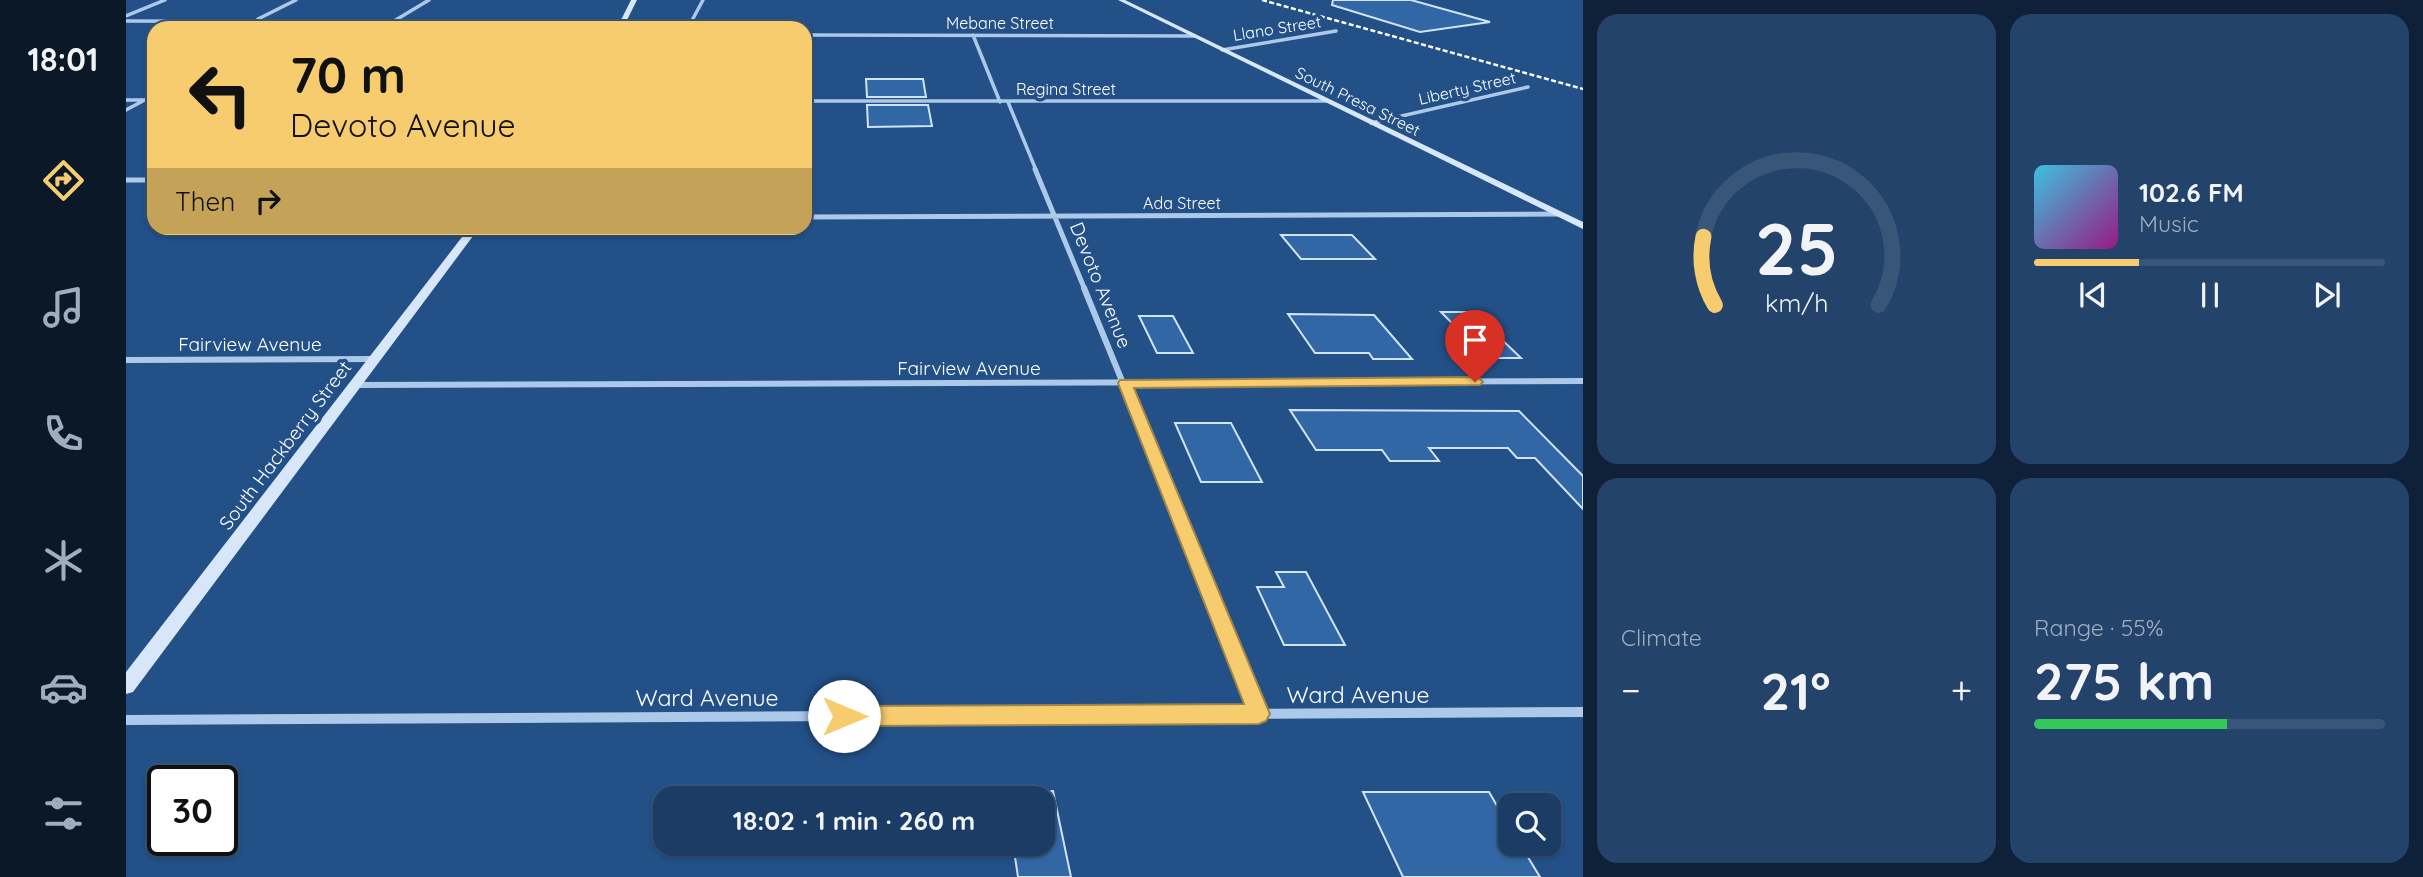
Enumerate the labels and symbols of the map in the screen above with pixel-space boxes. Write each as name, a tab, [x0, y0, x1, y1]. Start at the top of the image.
street label: Llano Street	[1232, 11, 1322, 45]
street label: Mebane Street	[946, 13, 1054, 33]
street label: South Presa Street	[1292, 62, 1424, 140]
street label: Liberty Street	[1416, 67, 1518, 109]
street label: Regina Street	[1016, 79, 1116, 99]
street label: Ada Street	[1143, 193, 1221, 213]
street label: Devoto Avenue	[1065, 218, 1137, 352]
pin	[1445, 310, 1505, 382]
street label: Fairview Avenue	[178, 332, 322, 356]
street label: South Hackberry Street	[214, 356, 356, 534]
street label: Fairview Avenue	[897, 356, 1041, 380]
position arrow	[807, 679, 881, 753]
street label: Ward Avenue	[1286, 680, 1430, 709]
street label: Ward Avenue	[635, 683, 779, 712]
speed limit sign: 30	[147, 765, 238, 856]

